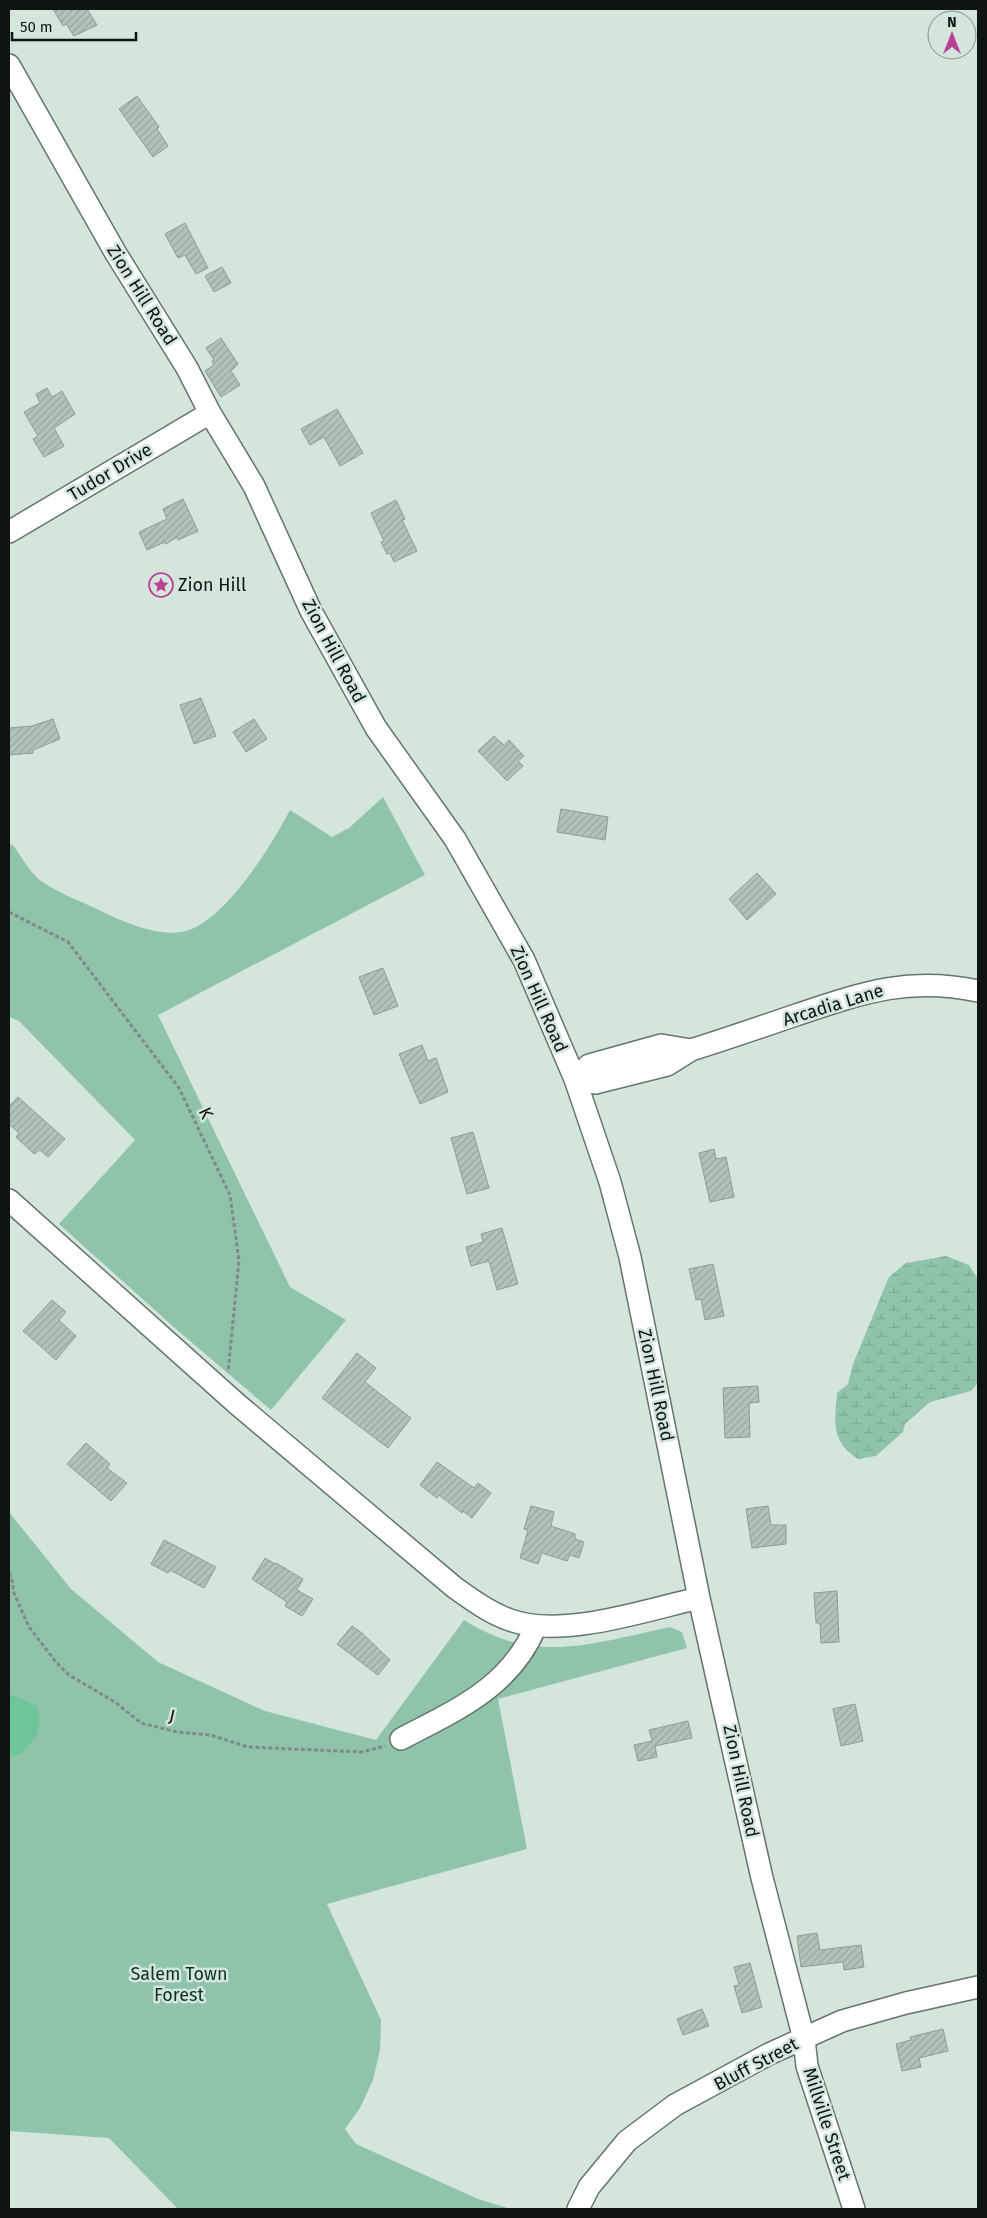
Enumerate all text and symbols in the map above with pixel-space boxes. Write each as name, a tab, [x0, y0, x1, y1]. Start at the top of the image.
scale bar	[12, 10, 136, 42]
north arrow	[927, 10, 977, 60]
text: N	[947, 14, 957, 31]
text: 50 m	[20, 18, 53, 36]
street label: Zion Hill Road	[102, 241, 182, 349]
street label: Tudor Drive	[64, 438, 156, 506]
place icon: Zion Hill	[148, 572, 174, 598]
place label: Zion Hill	[178, 574, 246, 596]
street label: Zion Hill Road	[297, 595, 371, 707]
street label: Zion Hill Road	[506, 942, 572, 1056]
street label: Arcadia Lane	[780, 979, 886, 1031]
street label: K	[194, 1104, 218, 1123]
street label: Zion Hill Road	[633, 1327, 679, 1443]
street label: J	[167, 1705, 177, 1727]
street label: Zion Hill Road	[718, 1723, 764, 1839]
park label: Salem Town Forest	[131, 1963, 227, 2006]
street label: Bluff Street	[710, 2032, 802, 2095]
street label: Millville Street	[798, 2065, 856, 2184]

